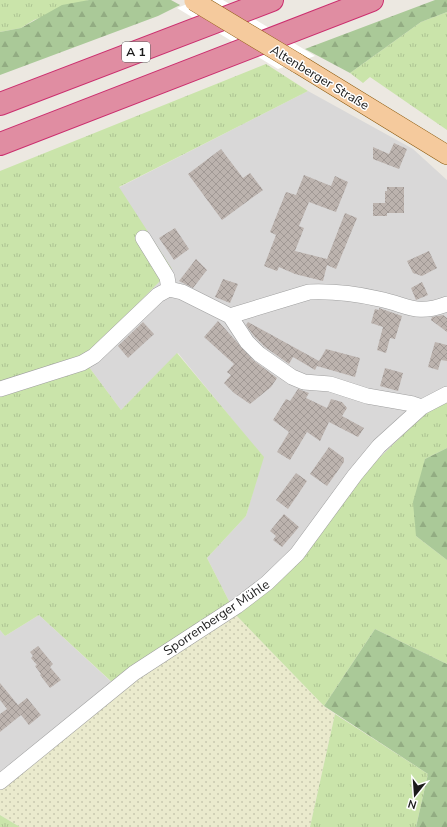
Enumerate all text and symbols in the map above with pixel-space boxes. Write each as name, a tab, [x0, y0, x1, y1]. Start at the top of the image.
street label: Altenberger Straße	[267, 41, 372, 115]
road number: A 1	[122, 42, 150, 62]
street label: Sporrenberger Mühle	[160, 576, 273, 660]
north arrow	[395, 775, 435, 815]
text: N	[406, 796, 418, 812]

